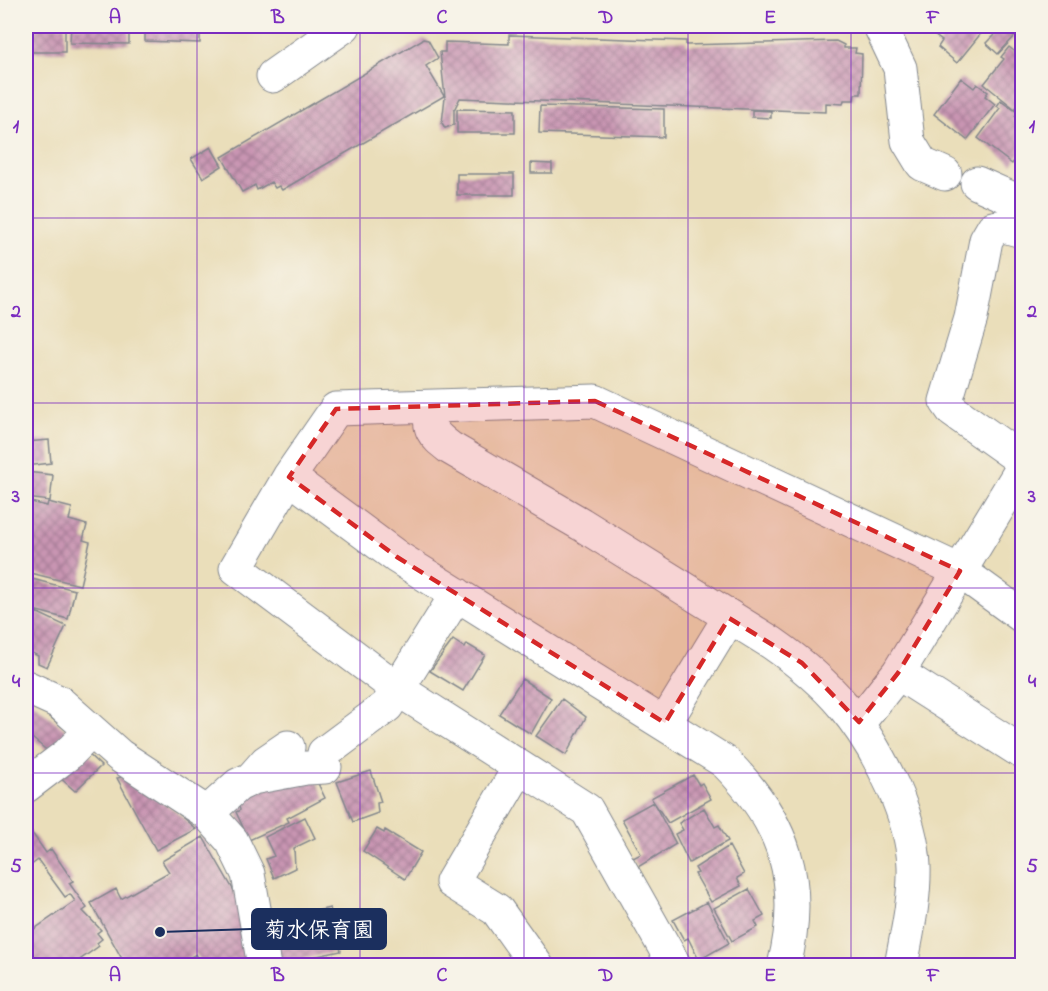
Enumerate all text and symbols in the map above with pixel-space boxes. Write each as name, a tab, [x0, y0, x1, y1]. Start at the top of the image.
text: A	[109, 4, 121, 33]
text: B	[270, 4, 285, 33]
text: C	[437, 4, 448, 33]
text: D	[598, 4, 613, 33]
text: E	[764, 4, 776, 33]
text: F	[926, 4, 940, 33]
text: 1	[13, 113, 20, 142]
text: 1	[1029, 113, 1036, 142]
text: 2	[10, 298, 21, 327]
text: 2	[1026, 298, 1037, 327]
text: 3	[11, 483, 20, 512]
text: 3	[1027, 483, 1036, 512]
text: 4	[12, 668, 21, 697]
text: 4	[1028, 668, 1037, 697]
text: 5	[10, 853, 22, 882]
text: 5	[1026, 853, 1038, 882]
callout: 菊水保育園	[252, 909, 386, 949]
text: 菊水保育園	[264, 916, 374, 948]
text: A	[109, 962, 121, 991]
text: B	[270, 962, 285, 991]
text: C	[437, 962, 448, 991]
text: D	[598, 962, 613, 991]
text: E	[764, 962, 776, 991]
text: F	[926, 962, 940, 991]

